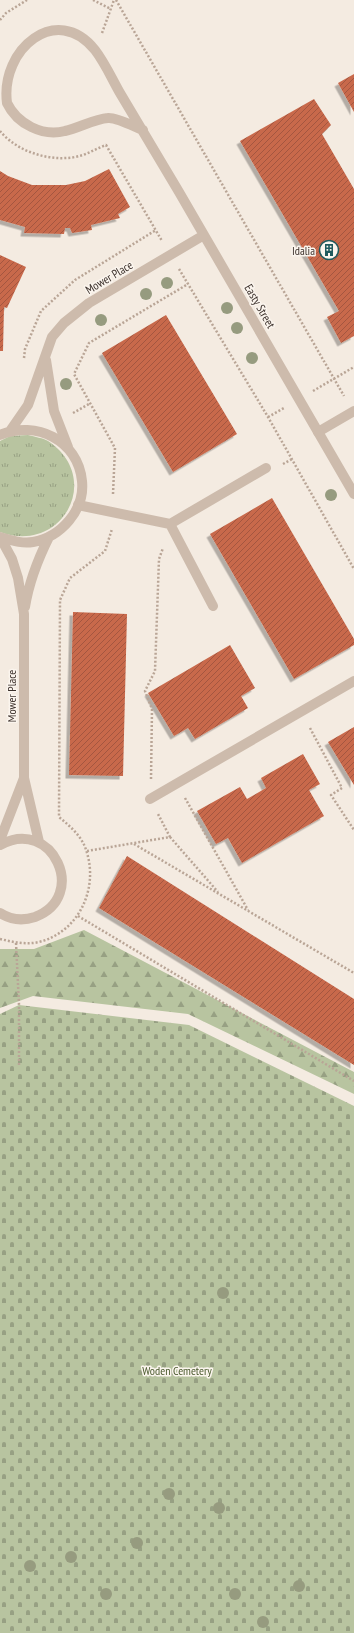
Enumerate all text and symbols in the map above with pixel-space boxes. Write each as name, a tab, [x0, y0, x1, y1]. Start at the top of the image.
building icon: Idalia	[318, 239, 340, 261]
place label: Idalia	[292, 243, 315, 258]
street label: Mower Place	[83, 257, 135, 297]
street label: Easty Street	[241, 281, 279, 331]
street label: Mower Place	[4, 670, 19, 722]
park label: Woden Cemetery	[142, 1363, 212, 1378]

